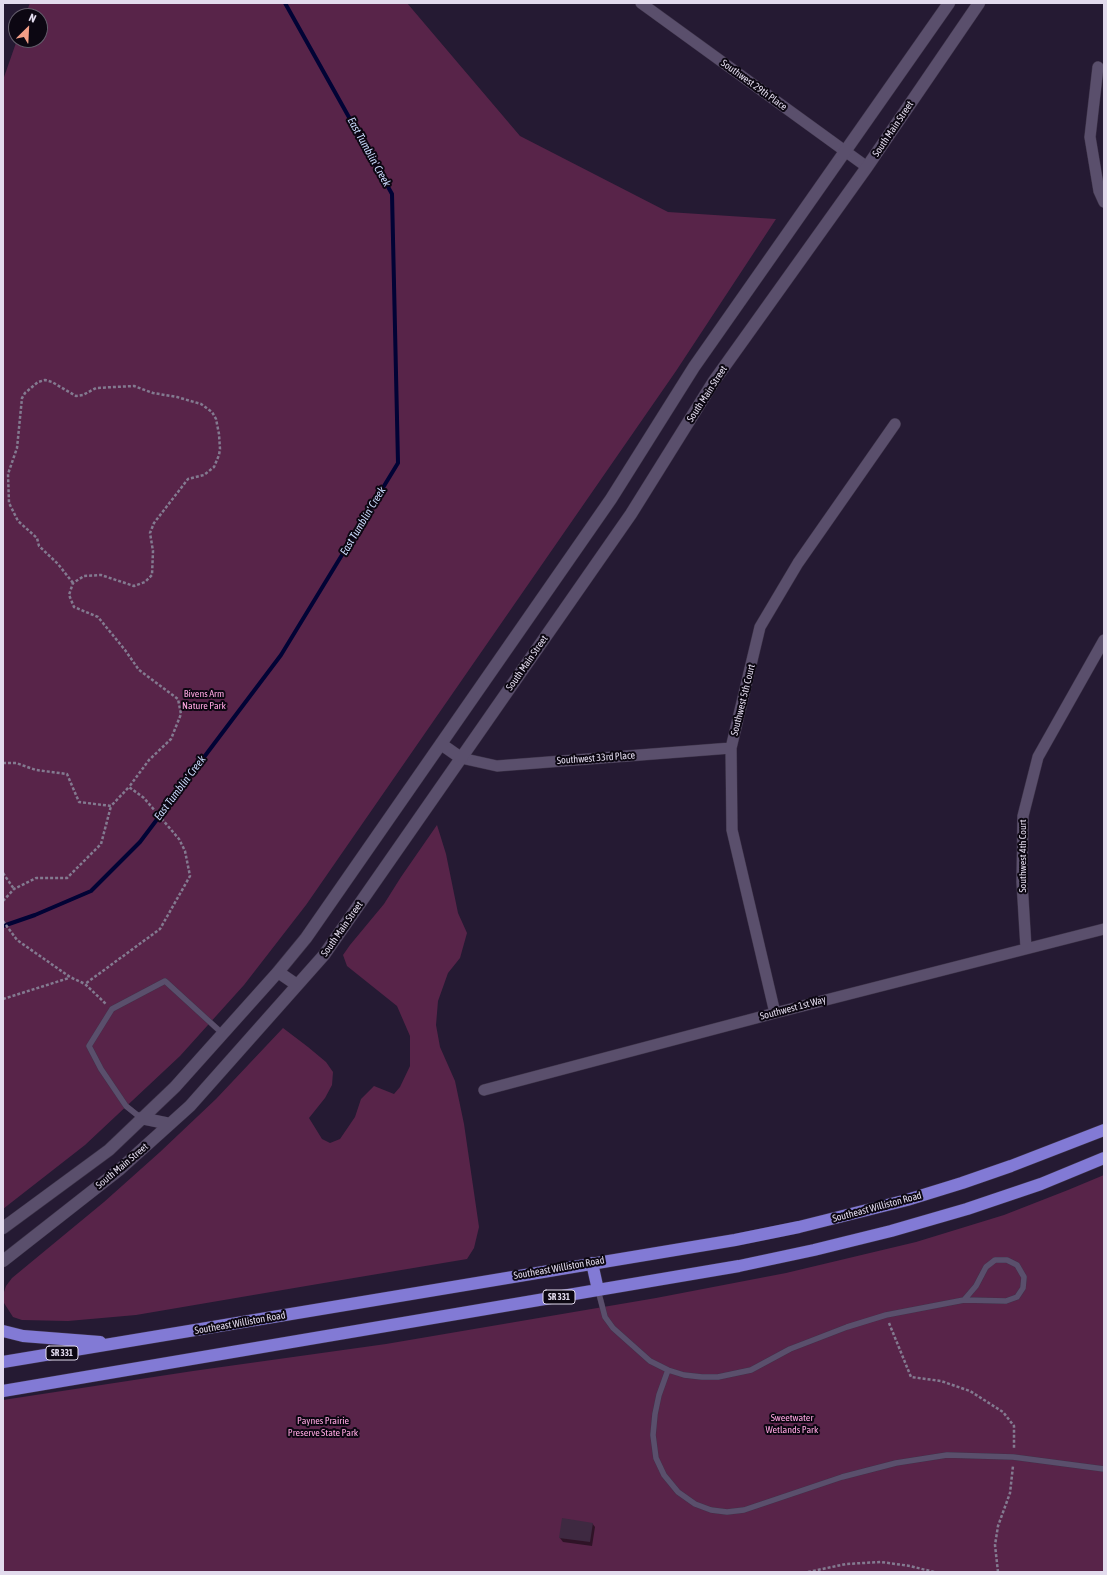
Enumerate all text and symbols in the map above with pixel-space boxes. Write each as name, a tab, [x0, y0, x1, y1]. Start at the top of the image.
north arrow	[8, 8, 48, 48]
text: N	[27, 11, 38, 25]
street label: Southwest 29th Place	[719, 57, 789, 113]
street label: South Main Street	[870, 99, 916, 159]
water label: East Tumblin' Creek	[344, 115, 394, 189]
street label: South Main Street	[684, 364, 730, 424]
water label: East Tumblin' Creek	[337, 484, 389, 558]
street label: South Main Street	[504, 633, 550, 693]
street label: Southwest 5th Court	[728, 663, 758, 737]
park label: Bivens Arm Nature Park	[182, 688, 226, 712]
street label: Southwest 33rd Place	[556, 749, 636, 767]
water label: East Tumblin' Creek	[151, 753, 209, 823]
street label: Southwest 4th Court	[1017, 819, 1029, 893]
street label: South Main Street	[319, 899, 365, 959]
street label: Southwest 1st Way	[759, 993, 827, 1023]
street label: South Main Street	[93, 1141, 151, 1191]
street label: Southeast Williston Road	[831, 1189, 923, 1225]
street label: Southeast Williston Road	[513, 1254, 605, 1282]
road number: SR 331	[543, 1290, 575, 1304]
street label: Southeast Williston Road	[194, 1309, 286, 1337]
road number: SR 331	[46, 1346, 78, 1360]
park label: Sweetwater Wetlands Park	[766, 1412, 818, 1436]
park label: Paynes Prairie Preserve State Park	[288, 1415, 358, 1438]

